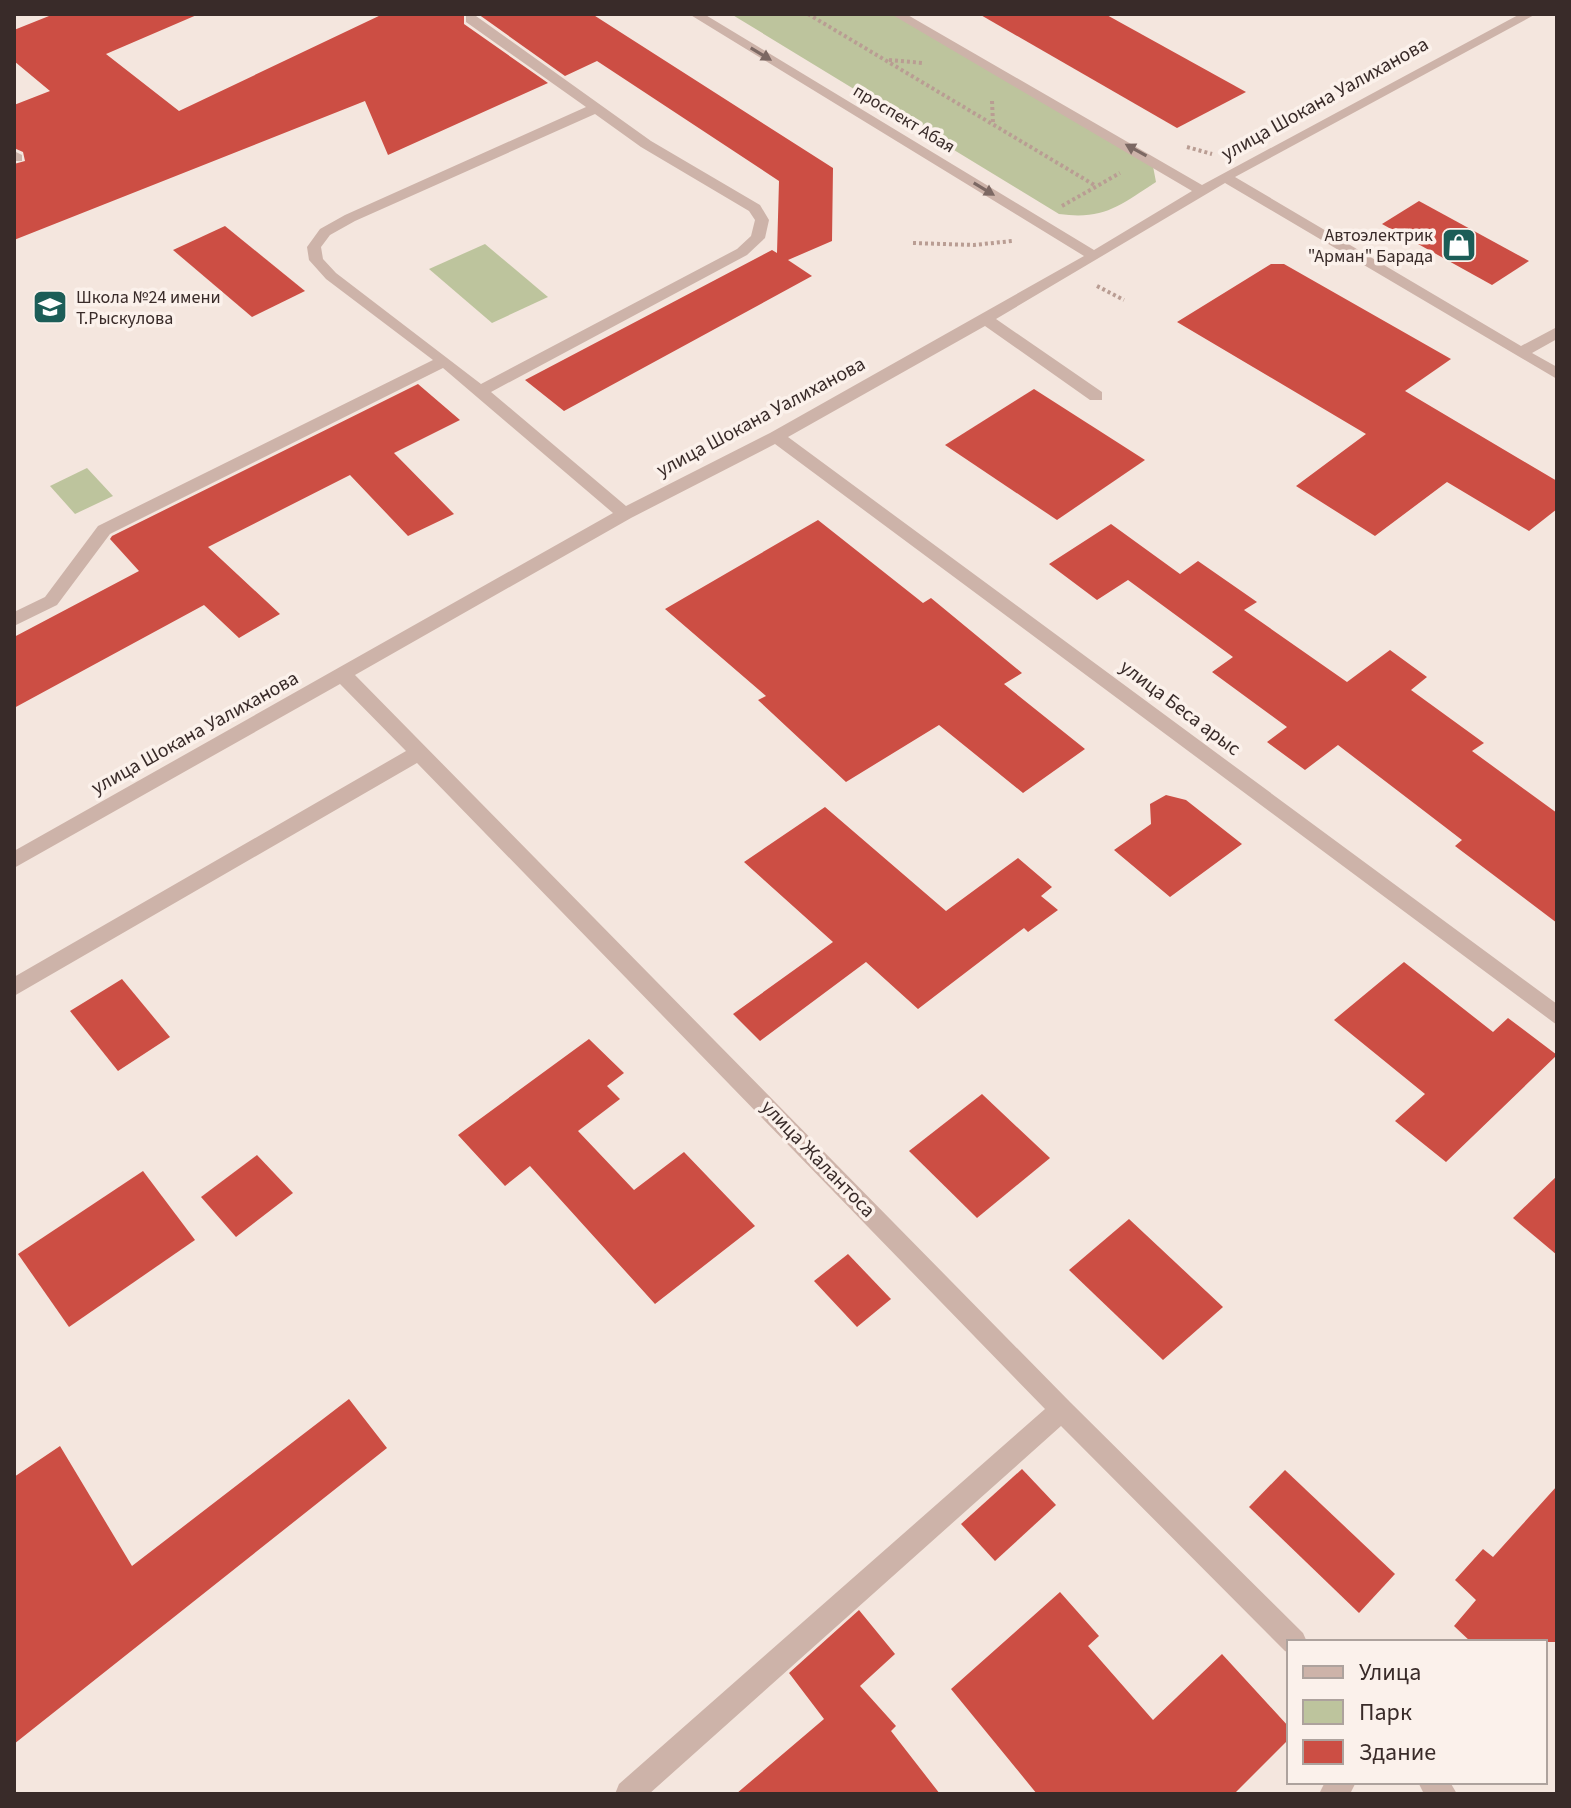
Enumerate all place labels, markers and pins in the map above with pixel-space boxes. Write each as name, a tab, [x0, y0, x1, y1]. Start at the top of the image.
place label: Автоэлектрик "Арман" Барада	[1308, 223, 1433, 269]
shop icon: Автоэлектрик "Арман" Барада	[1440, 226, 1478, 264]
place label: Школа №24 имени Т.Рыскулова	[76, 285, 221, 331]
school or university icon: Школа №24 имени Т.Рыскулова	[31, 288, 69, 326]

